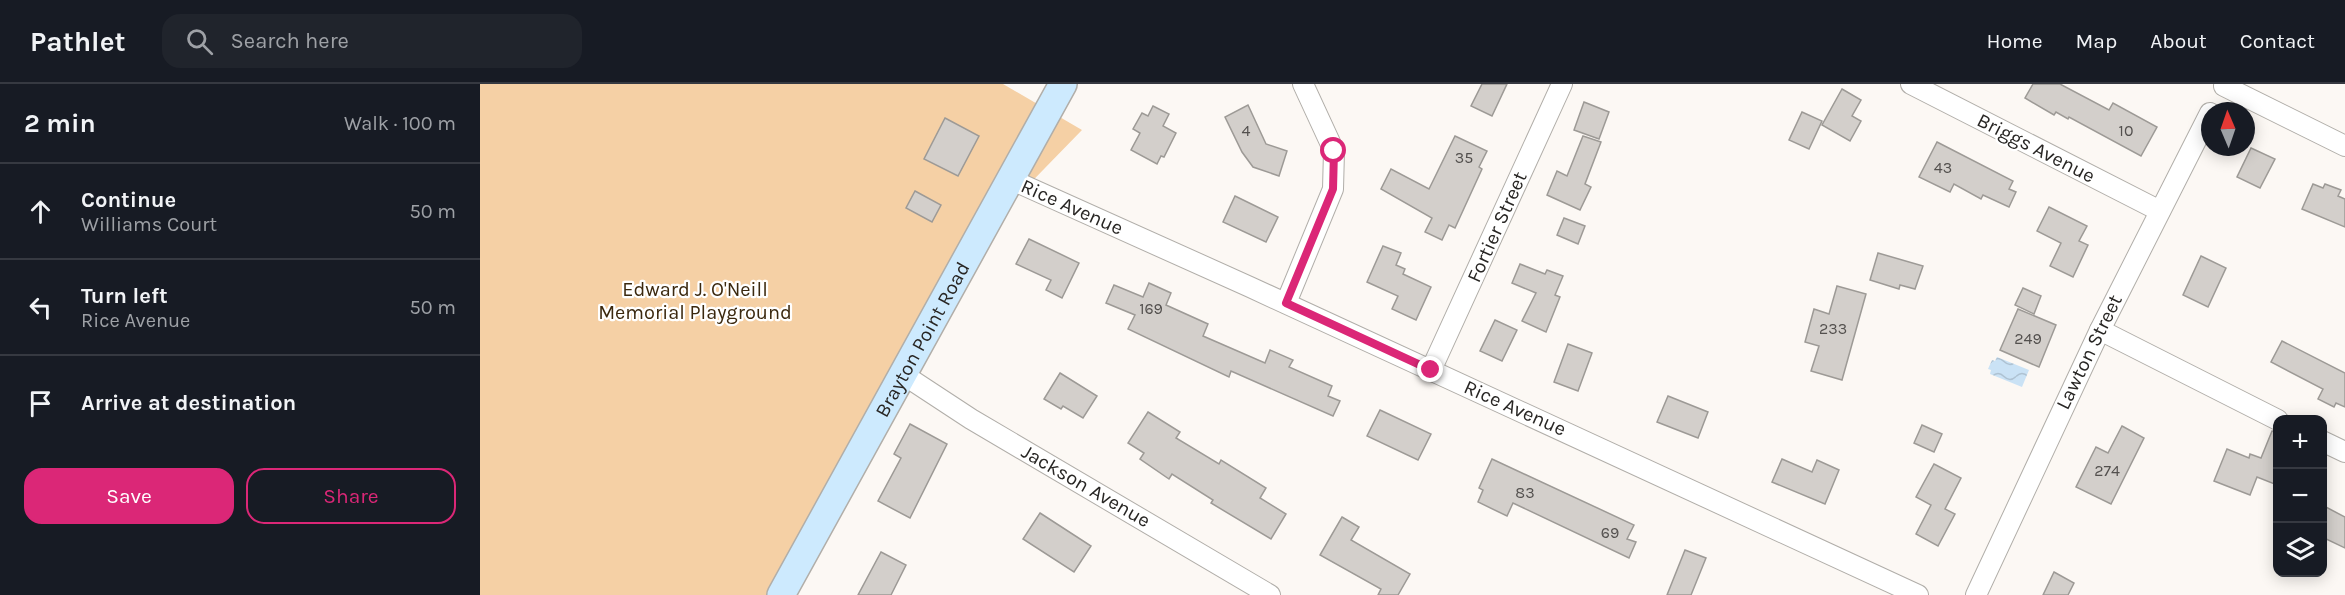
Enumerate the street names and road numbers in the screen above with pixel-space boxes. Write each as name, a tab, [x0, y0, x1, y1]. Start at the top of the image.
street label: Briggs Avenue	[1973, 108, 2099, 188]
street label: Fortier Street	[1462, 168, 1532, 286]
street label: Rice Avenue	[1017, 174, 1127, 240]
street label: Brayton Point Road	[870, 258, 974, 421]
street label: Lawton Street	[2051, 290, 2127, 413]
street label: Rice Avenue	[1460, 375, 1570, 441]
street label: Jackson Avenue	[1018, 440, 1154, 532]

